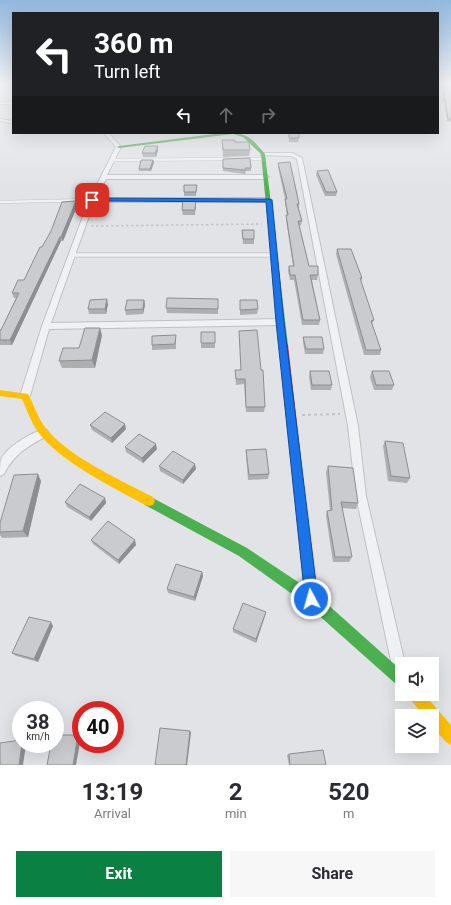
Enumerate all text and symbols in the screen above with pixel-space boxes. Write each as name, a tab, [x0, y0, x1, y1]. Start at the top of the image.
text: 360 m	[94, 27, 173, 60]
icon: left	[28, 28, 80, 80]
text: Turn left	[94, 61, 160, 82]
icon: left	[173, 104, 195, 126]
icon: ahead	[215, 104, 237, 126]
icon: right	[257, 104, 279, 126]
pin	[75, 183, 109, 217]
icon: arrive	[81, 189, 103, 211]
position arrow	[290, 578, 332, 620]
map controls	[395, 657, 439, 753]
button: sound	[395, 657, 439, 701]
speed limit sign: 40	[72, 701, 124, 753]
button: layers	[395, 709, 439, 753]
text: 38	[27, 710, 49, 734]
text: km/h	[26, 731, 50, 742]
text: 13:19	[82, 778, 143, 806]
text: 2	[229, 778, 243, 806]
text: 520	[328, 778, 369, 806]
text: Arrival	[94, 806, 131, 821]
text: min	[225, 806, 247, 821]
text: m	[343, 806, 355, 821]
button: Exit	[16, 851, 222, 897]
button: Share	[230, 851, 435, 897]

